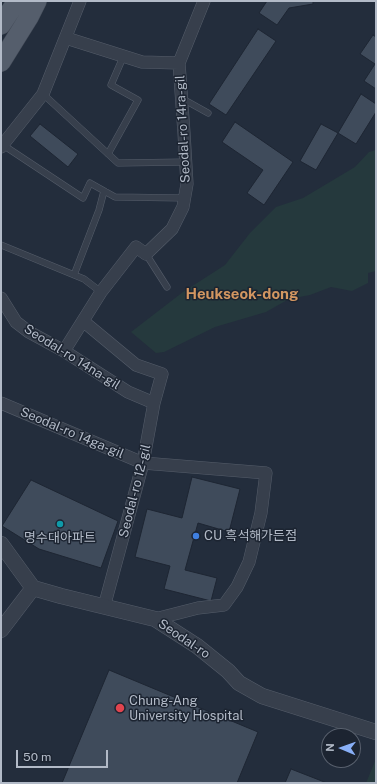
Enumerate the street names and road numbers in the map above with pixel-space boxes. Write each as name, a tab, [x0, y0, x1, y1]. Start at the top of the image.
street label: Seodal-ro 14ra-gil	[172, 75, 194, 183]
street label: Seodal-ro 14na-gil	[21, 321, 123, 393]
street label: Seodal-ro 14ga-gil	[18, 404, 126, 462]
street label: Seodal-ro 12-gil	[116, 443, 154, 539]
street label: Seodal-ro	[155, 616, 213, 662]

